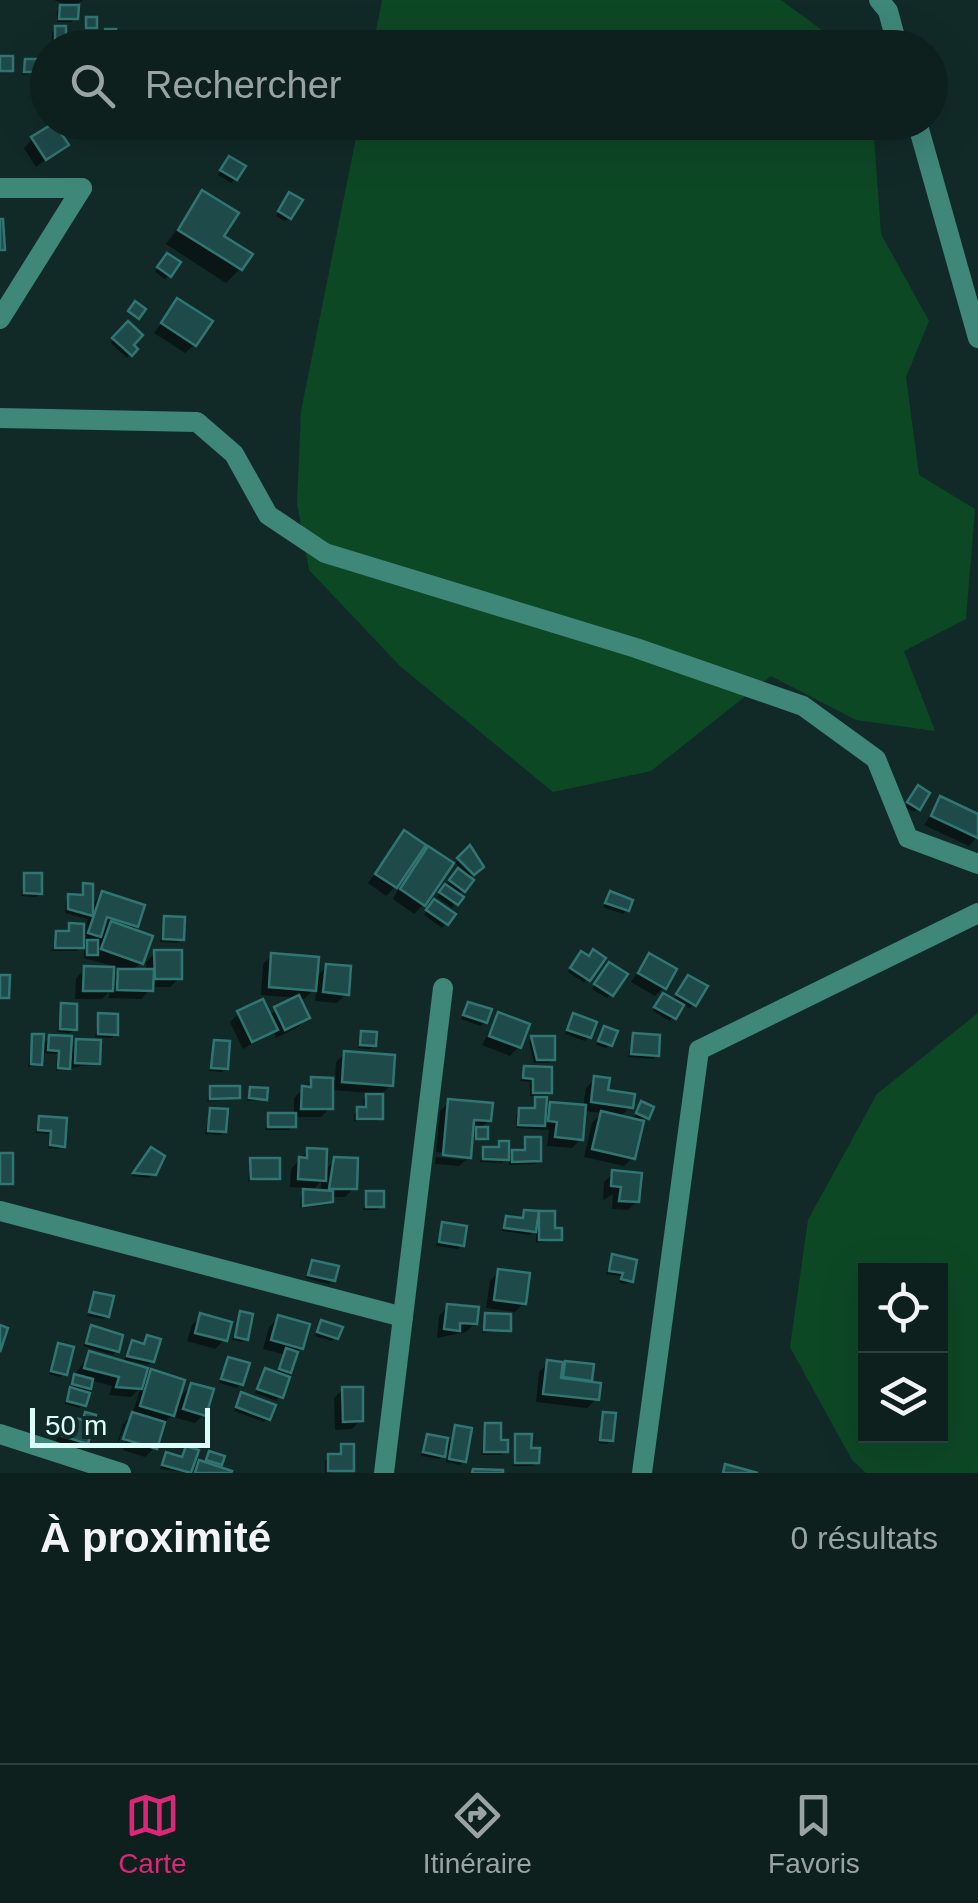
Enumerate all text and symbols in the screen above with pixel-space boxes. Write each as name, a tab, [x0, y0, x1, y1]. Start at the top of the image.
search box	[30, 30, 948, 140]
icon: search	[65, 58, 120, 113]
text: Rechercher	[145, 64, 341, 106]
map controls	[858, 1263, 948, 1443]
button: locate	[858, 1263, 948, 1353]
button: layers	[858, 1353, 948, 1443]
scale bar	[30, 1403, 210, 1448]
text: 50 m	[45, 1410, 107, 1441]
text: À proximité	[40, 1514, 271, 1561]
text: 0 résultats	[790, 1520, 938, 1556]
tab: Carte	[118, 1788, 187, 1880]
tab: Itinéraire	[423, 1788, 532, 1880]
tab: Favoris	[768, 1788, 860, 1880]

